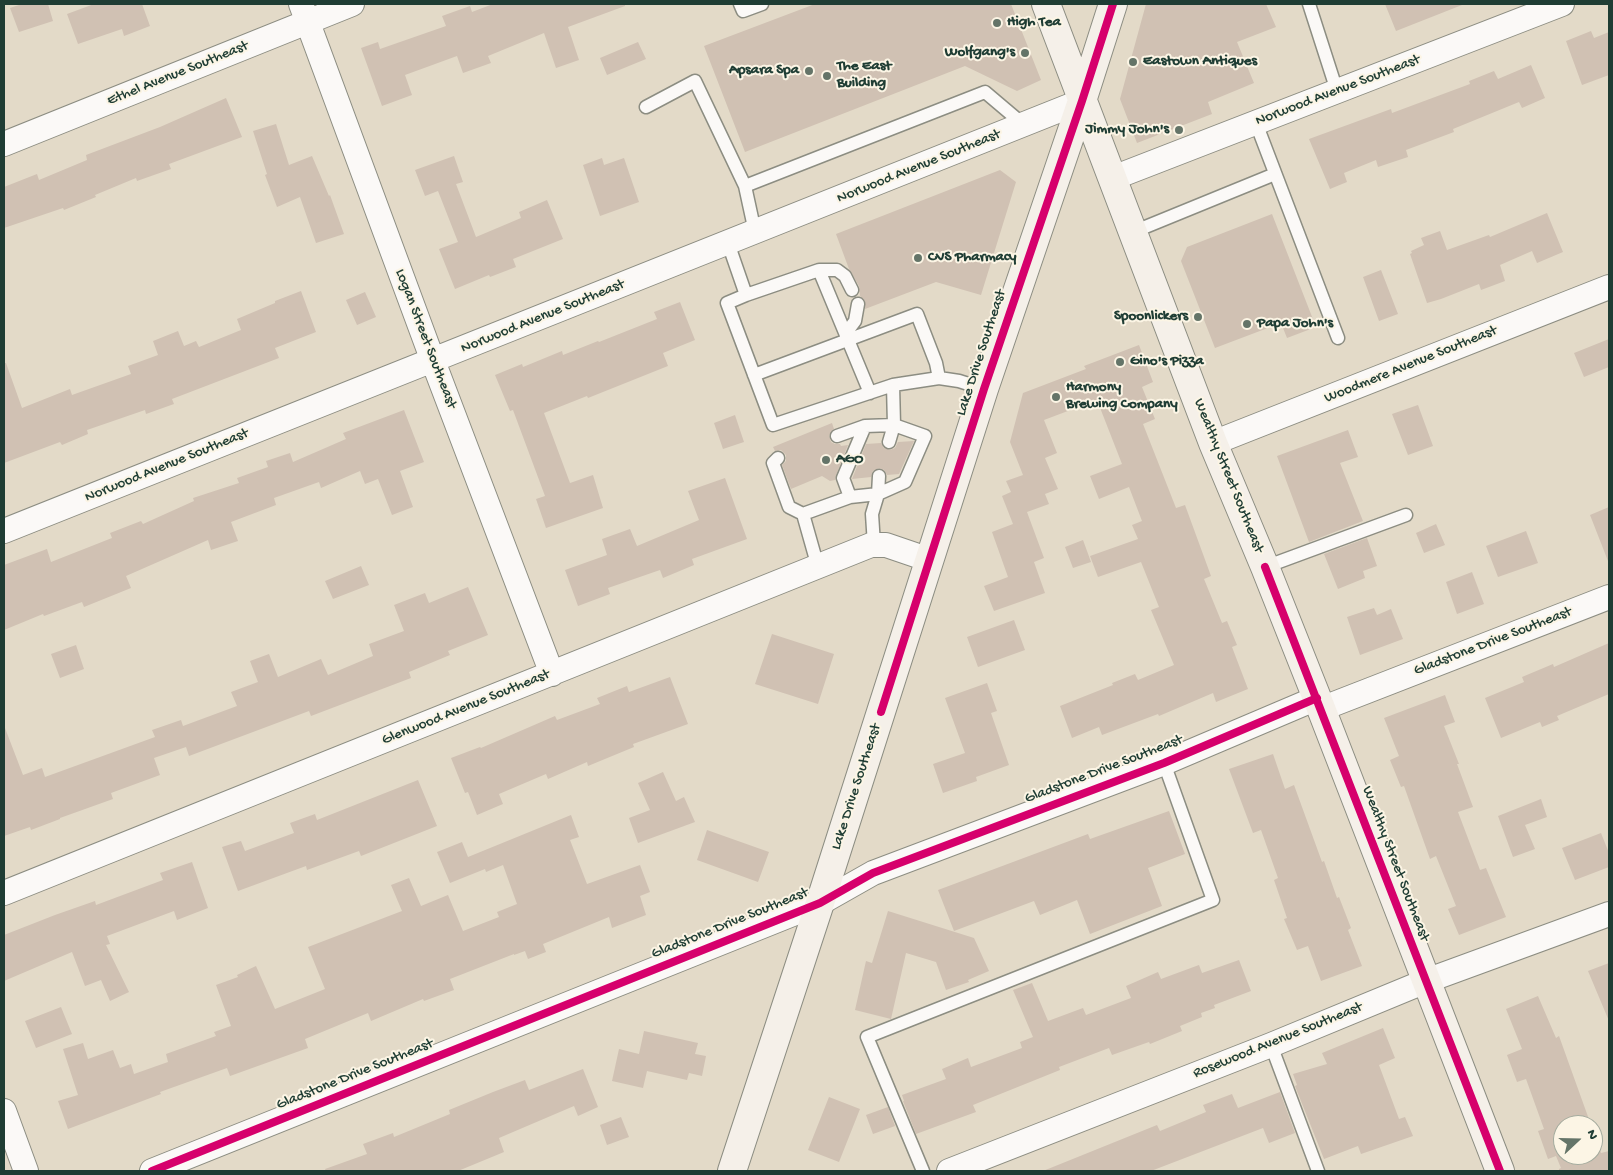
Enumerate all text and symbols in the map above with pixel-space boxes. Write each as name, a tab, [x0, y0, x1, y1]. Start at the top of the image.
place label: High Tea	[1007, 14, 1061, 32]
marker: High Tea	[991, 17, 1003, 29]
street label: Ethel Avenue Southeast	[105, 37, 251, 111]
place label: Wolfgang's	[945, 44, 1015, 62]
marker: Wolfgang's	[1019, 47, 1031, 59]
street label: Norwood Avenue Southeast	[1253, 51, 1423, 131]
place label: Eastown Antiques	[1143, 53, 1257, 71]
marker: Eastown Antiques	[1127, 56, 1139, 68]
place label: The East Building	[837, 58, 891, 93]
place label: Apsara Spa	[729, 62, 799, 80]
marker: Apsara Spa	[803, 65, 815, 77]
marker: The East Building	[821, 70, 833, 82]
place label: Jimmy John's	[1085, 121, 1169, 139]
marker: Jimmy John's	[1173, 124, 1185, 136]
street label: Norwood Avenue Southeast	[835, 126, 1003, 208]
place label: CVS Pharmacy	[928, 249, 1016, 267]
marker: CVS Pharmacy	[912, 252, 924, 264]
street label: Logan Street Southeast	[390, 267, 460, 411]
street label: Norwood Avenue Southeast	[459, 276, 627, 358]
street label: Lake Drive Southeast	[953, 288, 1011, 418]
place label: Spoonlickers	[1114, 308, 1188, 326]
marker: Spoonlickers	[1192, 311, 1204, 323]
place label: Papa John's	[1257, 315, 1333, 333]
marker: Papa John's	[1241, 318, 1253, 330]
street label: Woodmere Avenue Southeast	[1322, 322, 1500, 408]
place label: Gino's Pizza	[1130, 353, 1204, 371]
marker: Gino's Pizza	[1114, 356, 1126, 368]
place label: Harmony Brewing Company	[1066, 379, 1178, 414]
marker: Harmony Brewing Company	[1050, 391, 1062, 403]
street label: Wealthy Street Southeast	[1189, 396, 1267, 556]
street label: Norwood Avenue Southeast	[83, 425, 251, 507]
place label: AGO	[836, 451, 863, 469]
marker: AGO	[820, 454, 832, 466]
street label: Gladstone Drive Southeast	[1412, 604, 1574, 680]
street label: Glenwood Avenue Southeast	[379, 666, 553, 750]
street label: Lake Drive Southeast	[828, 722, 886, 852]
street label: Gladstone Drive Southeast	[1023, 732, 1185, 808]
street label: Wealthy Street Southeast	[1357, 784, 1433, 944]
street label: Gladstone Drive Southeast	[649, 884, 811, 964]
street label: Rosewood Avenue Southeast	[1191, 999, 1365, 1083]
street label: Gladstone Drive Southeast	[274, 1035, 436, 1115]
north arrow	[1553, 1115, 1603, 1165]
text: N	[1582, 1127, 1601, 1142]

